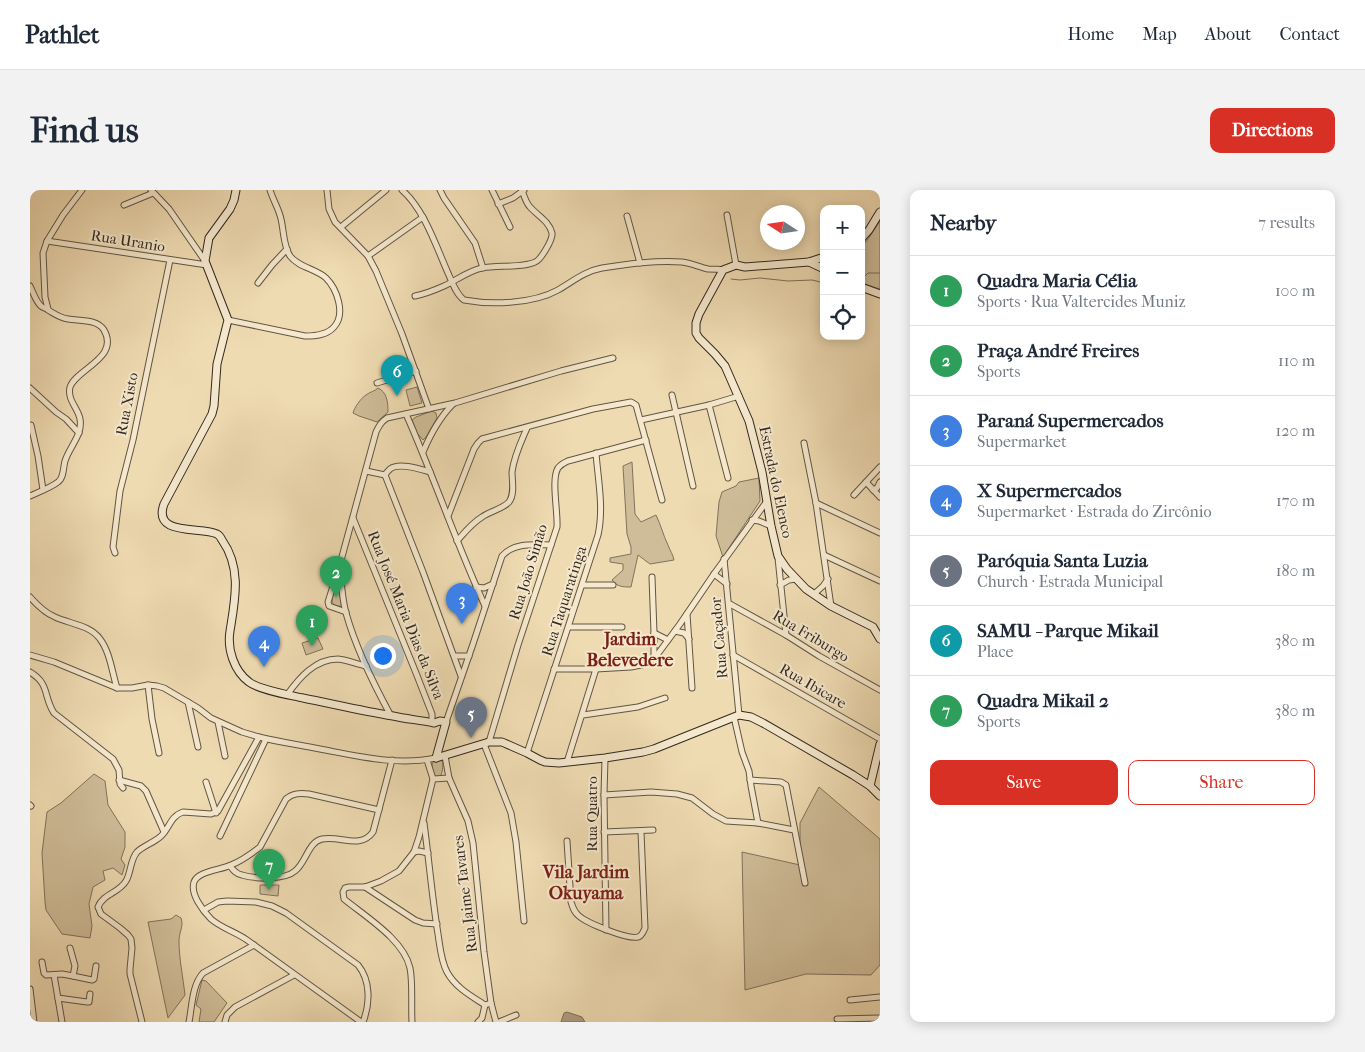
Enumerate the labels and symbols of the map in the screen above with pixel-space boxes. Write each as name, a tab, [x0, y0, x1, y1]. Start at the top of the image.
north arrow	[760, 205, 805, 250]
street label: Rua Uranio	[90, 226, 167, 256]
pin: 6	[381, 355, 413, 396]
street label: Rua Xisto	[112, 371, 142, 437]
street label: Estrada do Elenco	[755, 424, 797, 540]
street label: Rua João Simão	[505, 522, 551, 622]
street label: Rua José Maria Dias da Silva	[364, 528, 449, 703]
street label: Rua Taquaratinga	[538, 543, 591, 658]
pin: 2	[320, 556, 352, 597]
pin: 3	[446, 583, 478, 624]
street label: Rua Caçador	[706, 596, 732, 680]
pin: 1	[296, 605, 328, 646]
street label: Rua Friburgo	[769, 606, 853, 666]
pin: 4	[248, 626, 280, 667]
district label: Jardim Belevedere	[587, 629, 674, 671]
your location	[370, 643, 396, 669]
street label: Rua Ibicare	[776, 660, 850, 713]
pin: 5	[455, 697, 487, 738]
street label: Rua Quatro	[583, 776, 601, 852]
street label: Rua Jaime Tavares	[449, 834, 481, 954]
pin: 7	[253, 849, 285, 890]
district label: Vila Jardim Okuyama	[542, 862, 630, 904]

